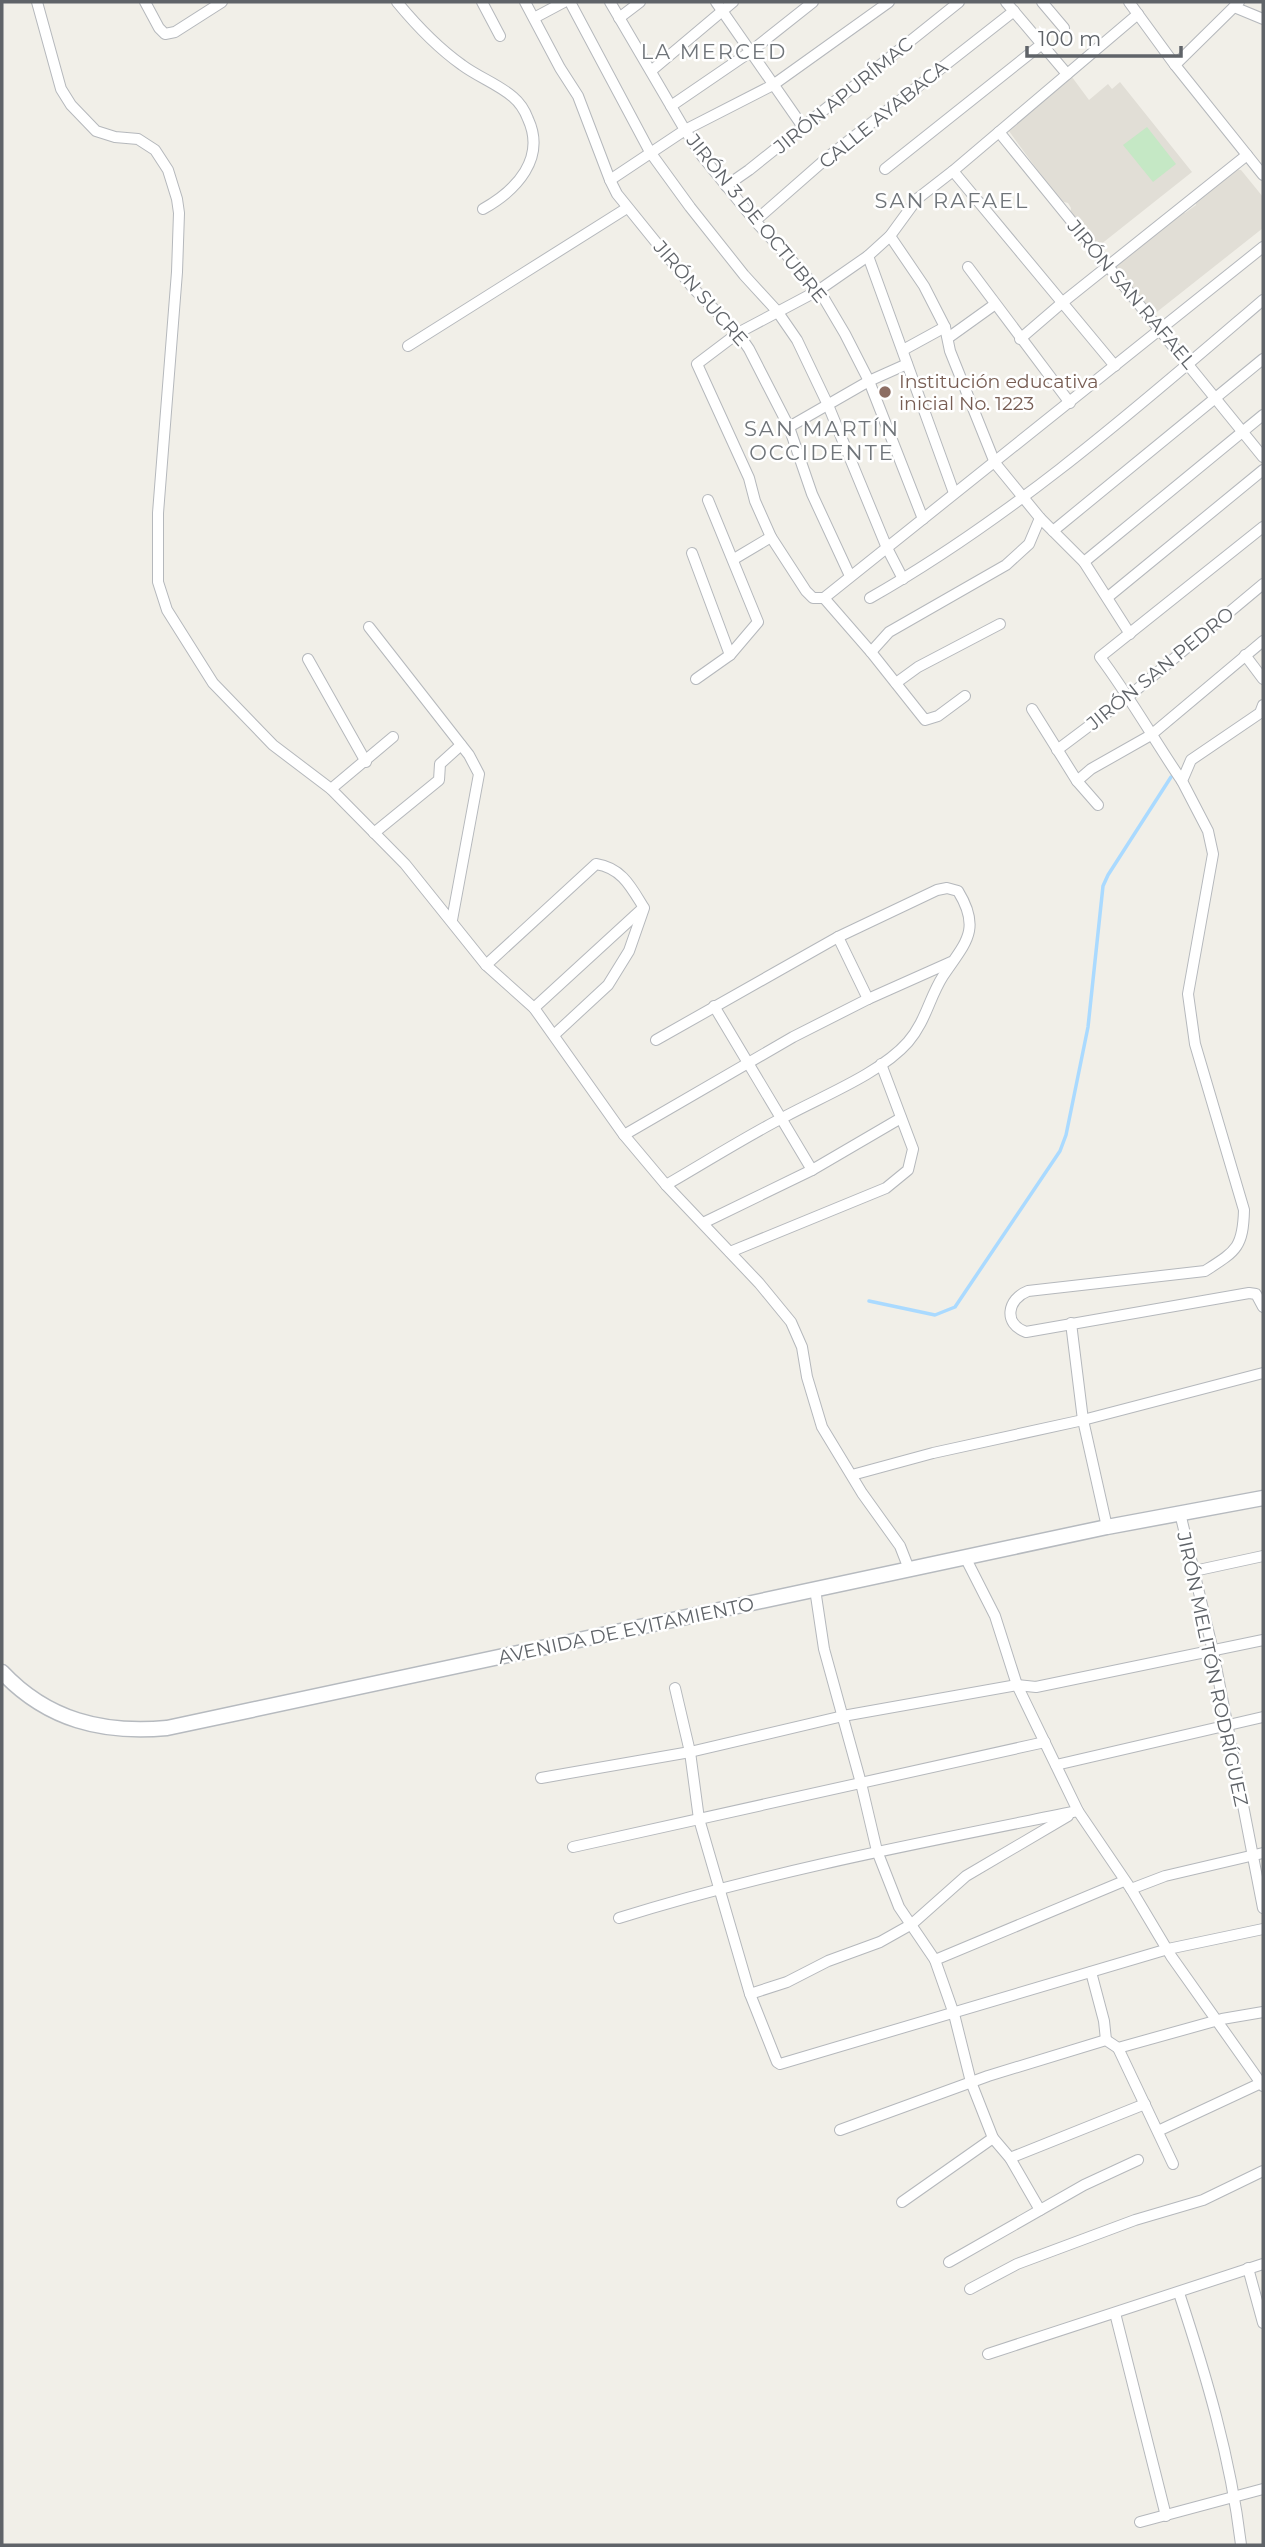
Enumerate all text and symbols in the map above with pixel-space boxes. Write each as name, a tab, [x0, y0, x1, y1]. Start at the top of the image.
scale bar	[1027, 14, 1181, 58]
text: 100 m	[1038, 26, 1101, 51]
street label: JIRÓN APURÍMAC	[768, 32, 917, 159]
district label: LA MERCED	[641, 39, 787, 64]
street label: CALLE AYABACA	[814, 55, 953, 173]
street label: JIRÓN 3 DE OCTUBRE	[681, 129, 832, 307]
district label: SAN RAFAEL	[875, 188, 1029, 213]
street label: JIRÓN SAN RAFAEL	[1062, 214, 1201, 374]
street label: JIRÓN SUCRE	[648, 235, 753, 351]
place label: Institución educativa inicial No. 1223	[899, 370, 1098, 415]
marker: Institución educativa inicial No. 1223	[877, 384, 893, 400]
district label: SAN MARTÍN OCCIDENTE	[744, 416, 900, 465]
street label: JIRÓN SAN PEDRO	[1081, 602, 1239, 735]
street label: JIRÓN MELITÓN RODRÍGUEZ	[1172, 1529, 1253, 1808]
street label: AVENIDA DE EVITAMIENTO	[496, 1592, 756, 1669]

